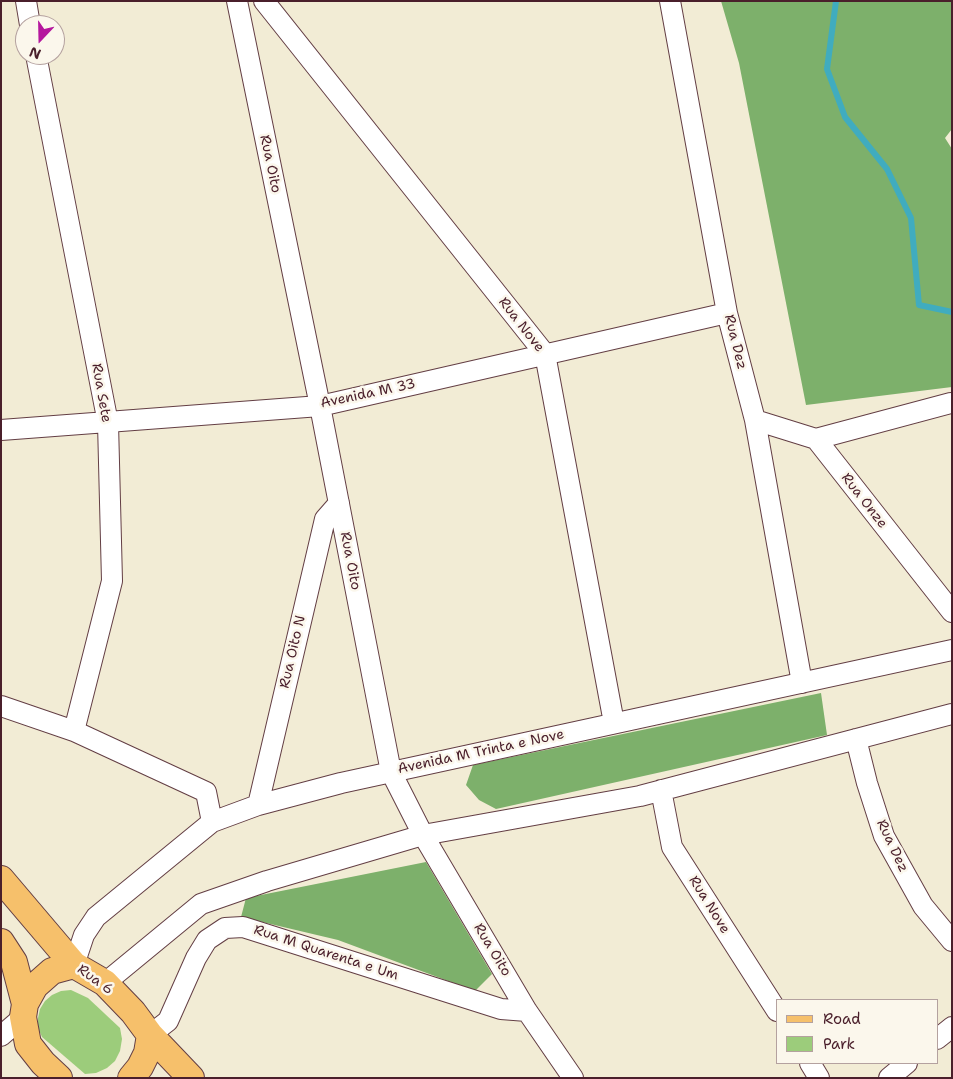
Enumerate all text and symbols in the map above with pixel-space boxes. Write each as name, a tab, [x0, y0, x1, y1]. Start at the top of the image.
north arrow	[15, 15, 65, 65]
text: N	[27, 43, 43, 63]
street label: Rua Oito	[256, 134, 284, 194]
street label: Rua Nove	[494, 294, 548, 356]
street label: Rua Dez	[720, 313, 750, 371]
street label: Rua Sete	[88, 362, 114, 424]
street label: Avenida M 33	[319, 376, 417, 412]
street label: Rua Onze	[837, 470, 891, 532]
street label: Rua Oito	[336, 531, 364, 591]
street label: Rua Oito N	[276, 614, 310, 690]
street label: Avenida M Trinta e Nove	[396, 726, 566, 778]
street label: Rua Dez	[873, 817, 911, 875]
street label: Rua Nove	[685, 873, 733, 937]
street label: Rua Oito	[470, 920, 514, 980]
street label: Rua M Quarenta e Um	[252, 922, 400, 984]
street label: Rua 6	[74, 961, 116, 999]
legend	[776, 999, 938, 1064]
text: Road	[823, 1009, 861, 1029]
text: Park	[823, 1034, 855, 1054]

